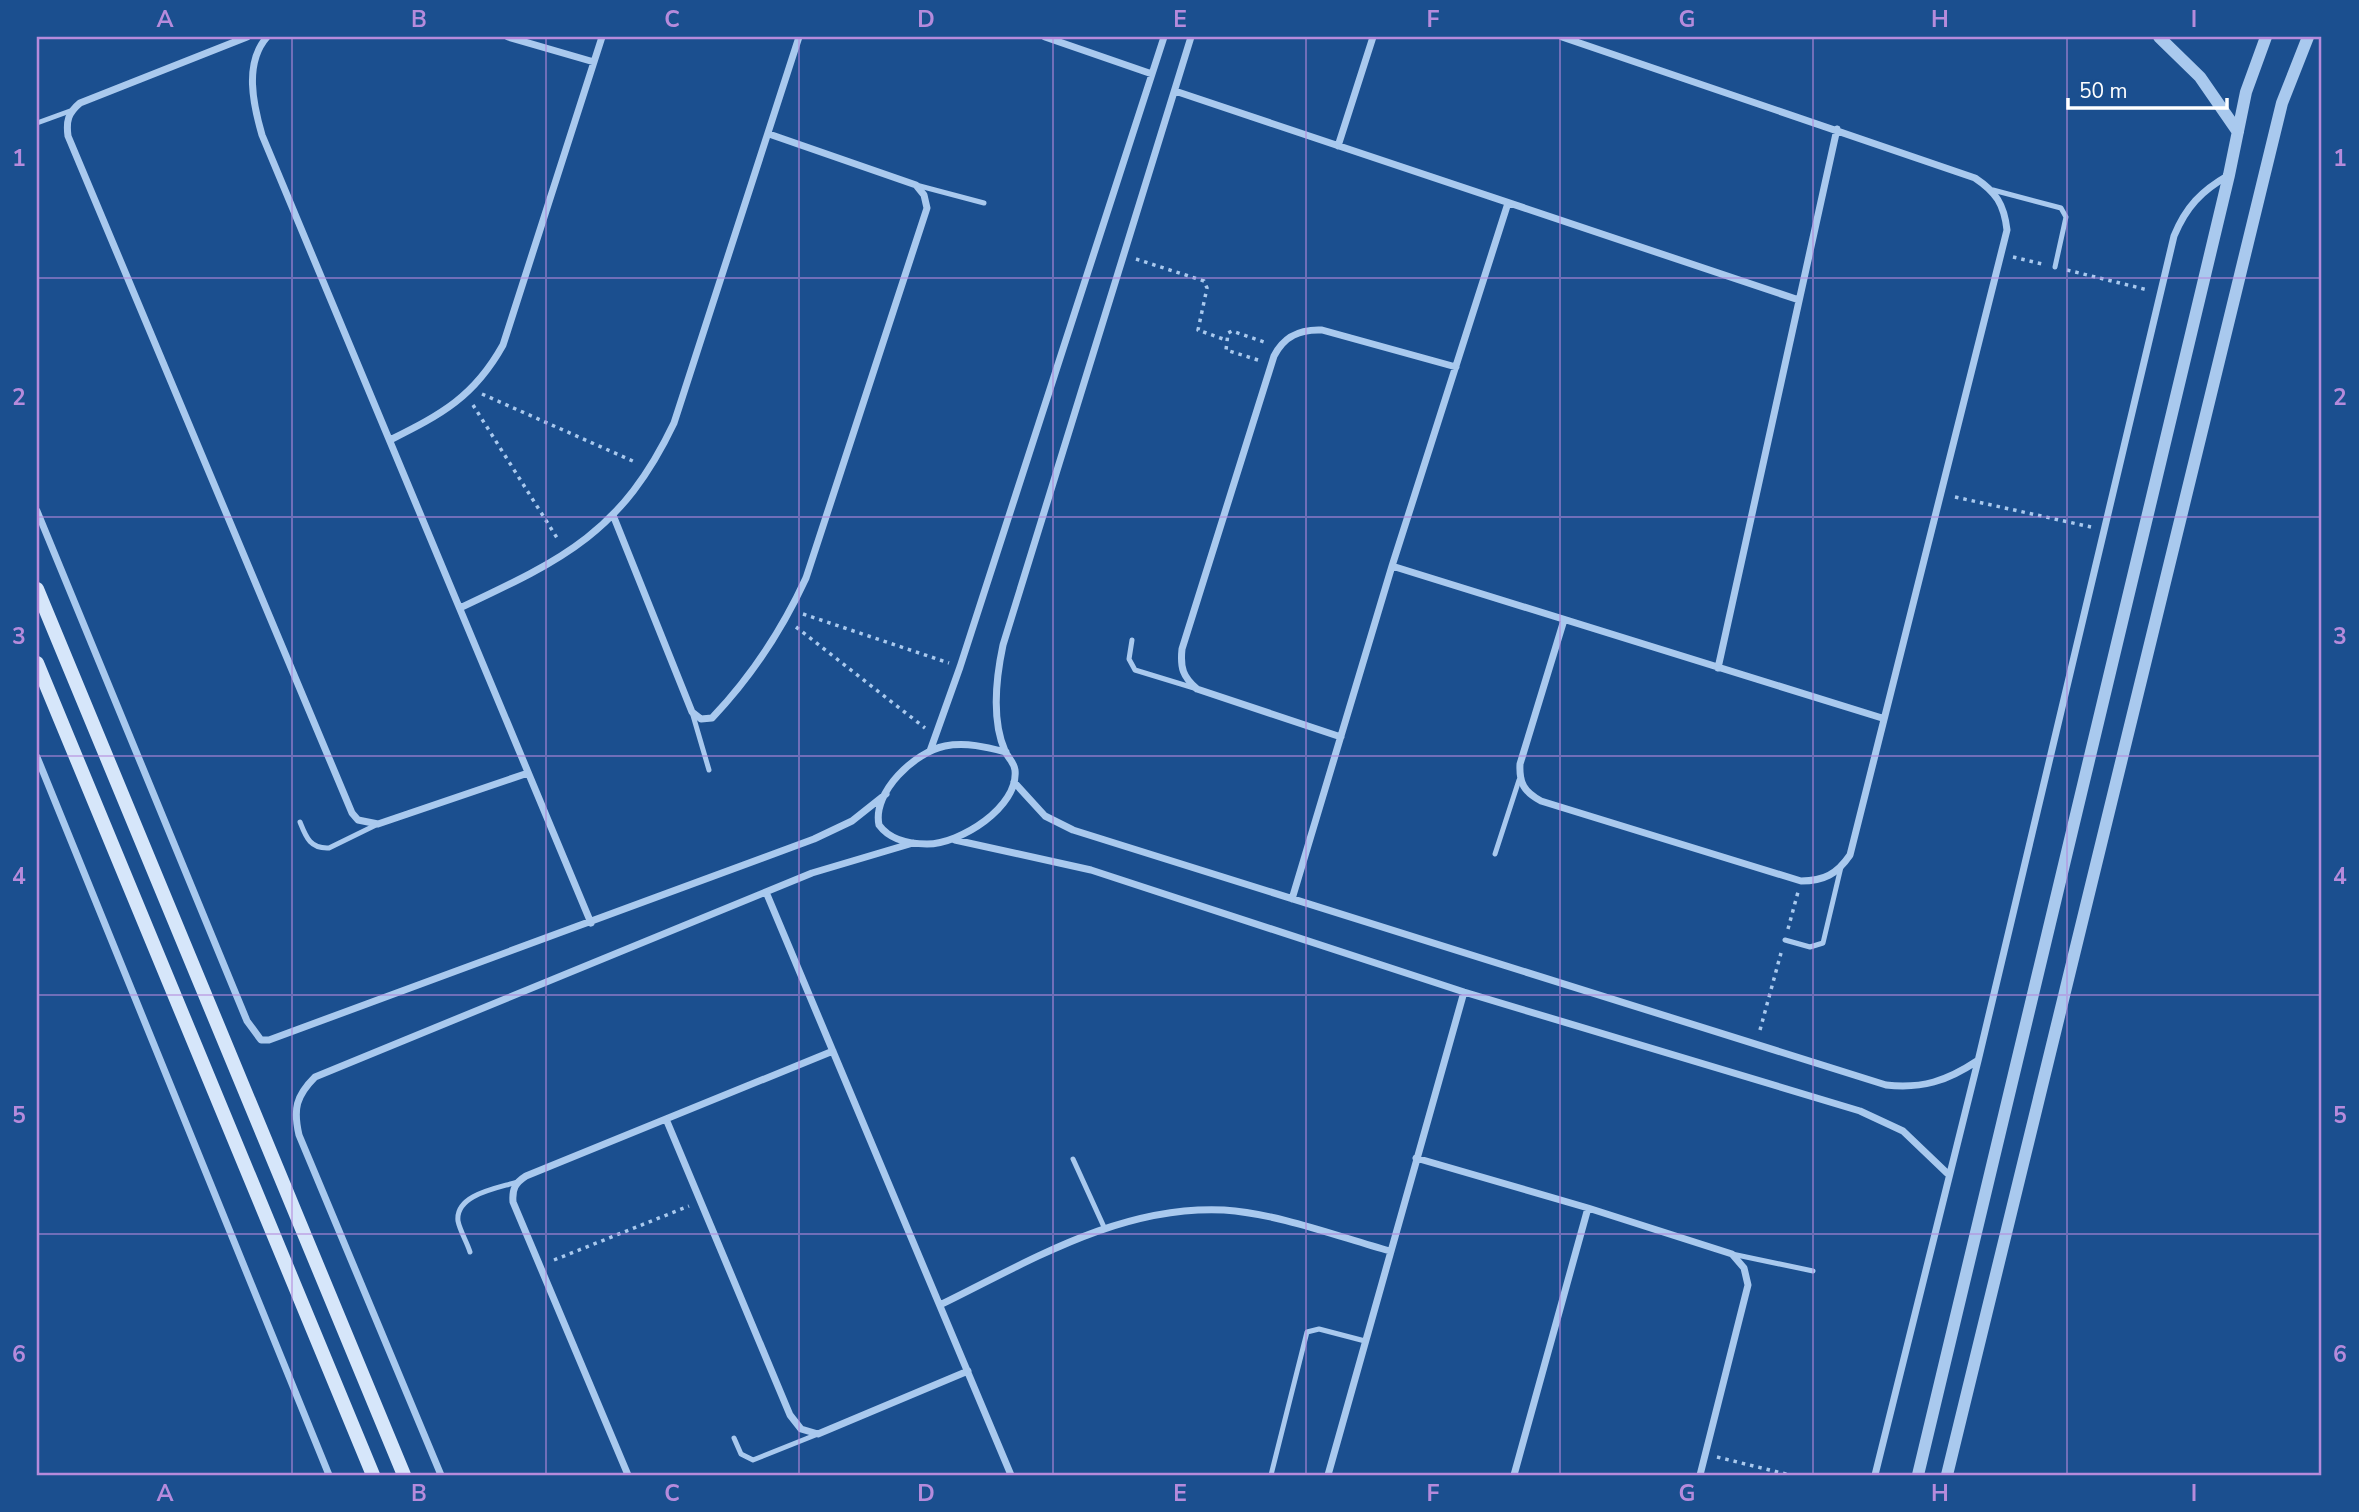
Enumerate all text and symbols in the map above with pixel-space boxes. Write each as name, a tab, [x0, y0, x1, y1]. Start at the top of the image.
text: A	[156, 4, 174, 35]
text: B	[411, 4, 427, 35]
text: C	[664, 4, 680, 35]
text: D	[917, 4, 935, 35]
text: E	[1173, 4, 1187, 35]
text: F	[1427, 4, 1440, 35]
text: G	[1679, 4, 1695, 35]
text: H	[1931, 4, 1949, 35]
text: I	[2191, 4, 2197, 35]
scale bar	[2068, 66, 2228, 110]
text: 50 m	[2079, 77, 2128, 105]
text: 1	[12, 143, 26, 174]
text: 1	[2333, 143, 2347, 174]
text: 2	[12, 382, 26, 413]
text: 2	[2333, 382, 2347, 413]
text: 3	[12, 621, 26, 652]
text: 3	[2333, 621, 2347, 652]
text: 4	[12, 861, 26, 892]
text: 4	[2333, 861, 2347, 892]
text: 5	[12, 1100, 26, 1131]
text: 5	[2333, 1100, 2347, 1131]
text: 6	[12, 1339, 26, 1370]
text: 6	[2333, 1339, 2347, 1370]
text: A	[156, 1478, 174, 1509]
text: B	[411, 1478, 427, 1509]
text: C	[664, 1478, 680, 1509]
text: D	[917, 1478, 935, 1509]
text: E	[1173, 1478, 1187, 1509]
text: F	[1427, 1478, 1440, 1509]
text: G	[1679, 1478, 1695, 1509]
text: H	[1931, 1478, 1949, 1509]
text: I	[2191, 1478, 2197, 1509]

